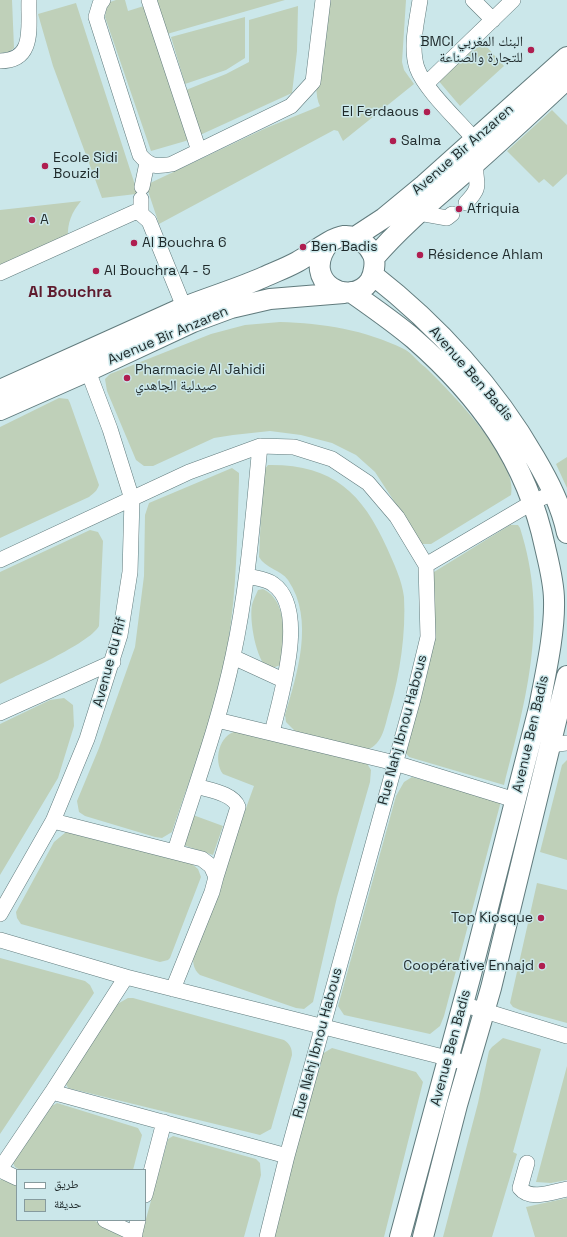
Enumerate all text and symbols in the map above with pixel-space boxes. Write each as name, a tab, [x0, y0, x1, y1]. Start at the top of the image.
place label: BMCI البنك المغربي للتجارة والصناعة	[420, 34, 523, 66]
marker: BMCI البنك المغربي للتجارة والصناعة	[526, 45, 536, 55]
street label: Avenue Bir Anzaren	[409, 101, 517, 199]
place label: El Ferdaous	[342, 104, 419, 120]
marker: El Ferdaous	[422, 107, 432, 117]
place label: Salma	[401, 133, 441, 149]
marker: Salma	[388, 136, 398, 146]
place label: Ecole Sidi Bouzid	[53, 150, 118, 182]
marker: Ecole Sidi Bouzid	[40, 161, 50, 171]
place label: Afriquia	[467, 201, 520, 217]
marker: Afriquia	[454, 204, 464, 214]
place label: A	[40, 212, 49, 228]
marker: A	[27, 215, 37, 225]
place label: Al Bouchra 6	[142, 235, 227, 251]
marker: Al Bouchra 6	[129, 238, 139, 248]
place label: Ben Badis	[311, 239, 378, 255]
marker: Ben Badis	[298, 242, 308, 252]
place label: Résidence Ahlam	[428, 247, 543, 263]
marker: Résidence Ahlam	[415, 250, 425, 260]
place label: Al Bouchra 4 - 5	[104, 263, 211, 279]
marker: Al Bouchra 4 - 5	[91, 266, 101, 276]
district label: Al Bouchra	[28, 283, 112, 303]
street label: Avenue Bir Anzaren	[105, 303, 231, 369]
street label: Avenue Ben Badis	[425, 323, 517, 425]
place label: Pharmacie Al Jahidi صيدلية الجاهدي	[135, 362, 265, 394]
marker: Pharmacie Al Jahidi صيدلية الجاهدي	[122, 373, 132, 383]
street label: Avenue du Rif	[90, 615, 130, 709]
street label: Rue Nahj Ibnou Habous	[375, 653, 431, 807]
street label: Avenue Ben Badis	[509, 674, 553, 794]
place label: Top Kiosque	[451, 910, 533, 926]
marker: Top Kiosque	[536, 913, 546, 923]
place label: Coopérative Ennajd	[403, 958, 534, 974]
marker: Coopérative Ennajd	[537, 961, 547, 971]
street label: Rue Nahj Ibnou Habous	[290, 966, 346, 1120]
street label: Avenue Ben Badis	[427, 988, 475, 1108]
legend	[16, 1169, 146, 1221]
text: طريق	[54, 1176, 79, 1192]
text: حديقة	[54, 1196, 82, 1212]

